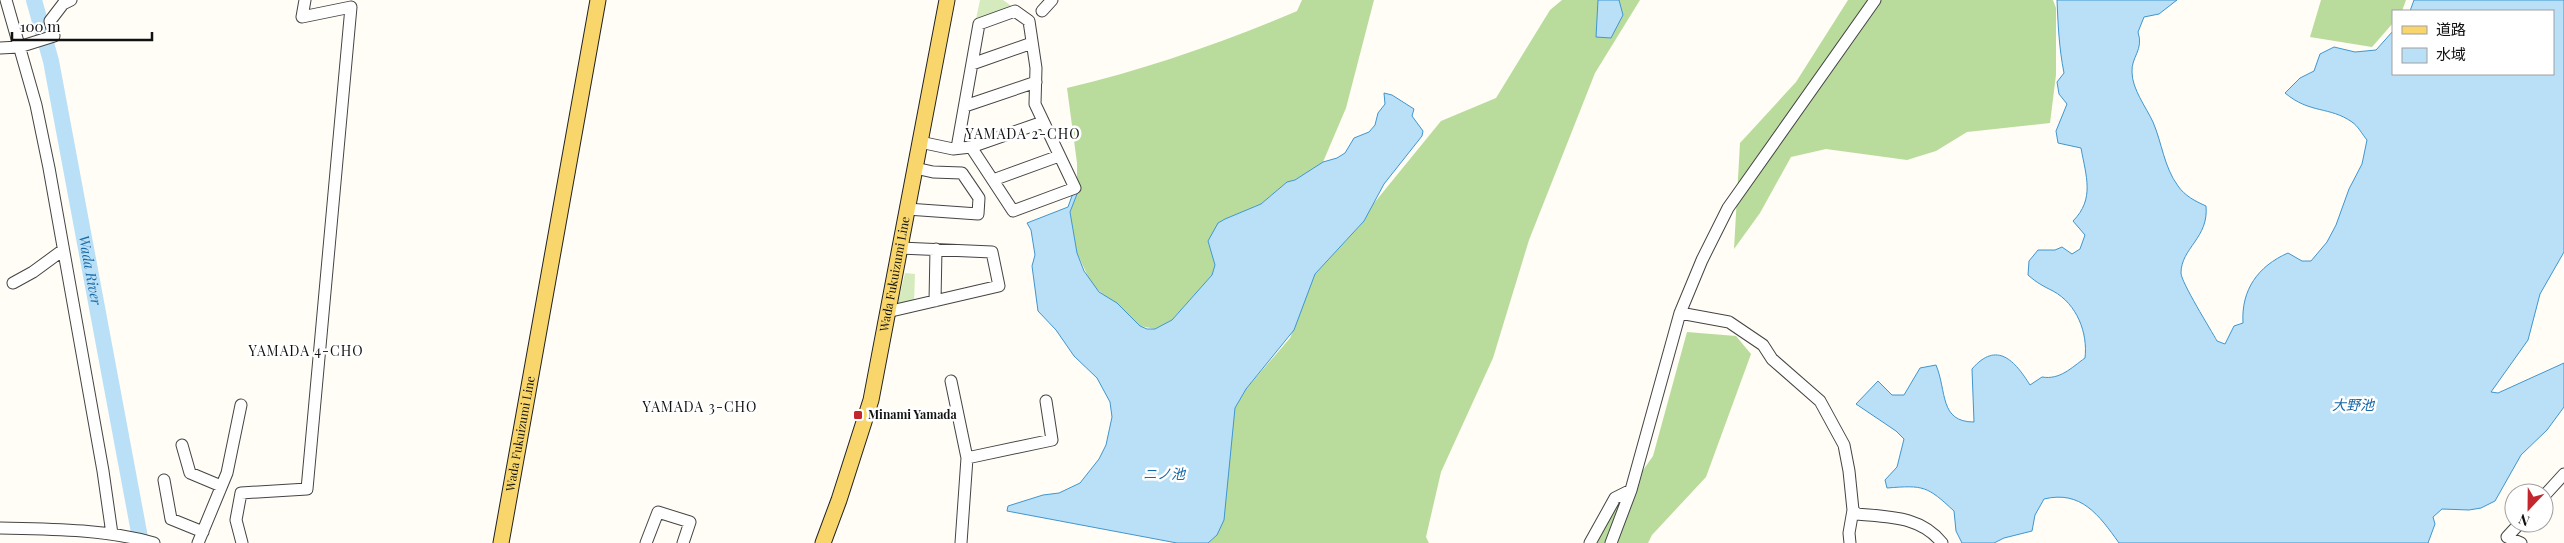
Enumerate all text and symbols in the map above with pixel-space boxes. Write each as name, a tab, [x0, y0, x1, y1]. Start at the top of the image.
scale bar	[12, 10, 152, 42]
legend	[2392, 10, 2554, 75]
text: 100 m	[20, 16, 61, 36]
text: 道路	[2436, 19, 2466, 39]
text: 水域	[2436, 44, 2466, 64]
district label: YAMADA 2-CHO	[964, 124, 1081, 143]
street label: Wada Fukuizumi Line	[875, 215, 913, 334]
water label: Wada River	[75, 233, 107, 307]
district label: YAMADA 4-CHO	[247, 341, 364, 360]
street label: Wada Fukuizumi Line	[501, 375, 538, 493]
water label: 大野池	[2332, 395, 2376, 414]
district label: YAMADA 3-CHO	[642, 397, 757, 416]
place label: Minami Yamada	[868, 406, 958, 422]
marker: Minami Yamada	[852, 409, 864, 421]
water label: ニノ池	[1143, 464, 1187, 483]
north arrow	[2504, 483, 2554, 533]
text: N	[2516, 510, 2532, 531]

